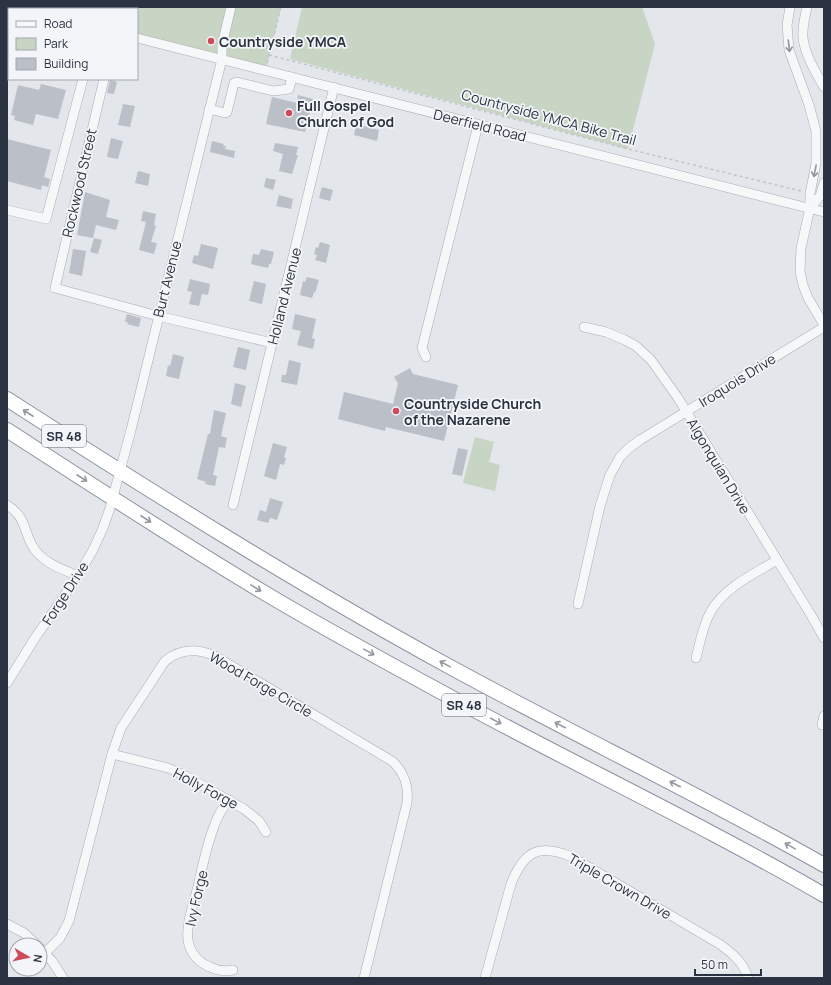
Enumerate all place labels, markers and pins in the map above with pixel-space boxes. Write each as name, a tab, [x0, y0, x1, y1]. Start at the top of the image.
place label: Countryside YMCA	[219, 32, 347, 51]
marker: Countryside YMCA	[206, 36, 216, 46]
place label: Full Gospel Church of God	[297, 96, 394, 131]
marker: Full Gospel Church of God	[284, 108, 294, 118]
place label: Countryside Church of the Nazarene	[404, 394, 541, 429]
marker: Countryside Church of the Nazarene	[391, 406, 401, 416]

